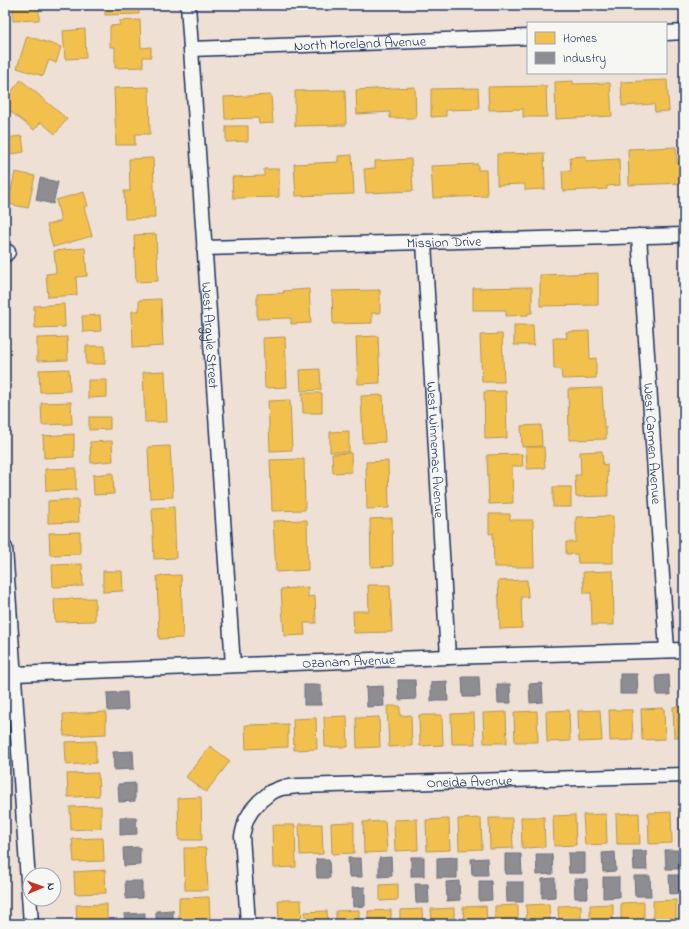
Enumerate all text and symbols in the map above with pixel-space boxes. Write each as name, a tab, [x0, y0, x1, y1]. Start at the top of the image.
legend	[527, 22, 667, 74]
text: Homes	[563, 30, 597, 48]
street label: North Moreland Avenue	[293, 32, 427, 57]
text: Industry	[563, 50, 606, 69]
street label: Mission Drive	[406, 231, 482, 255]
street label: West Argyle Street	[195, 281, 223, 390]
street label: West Winnemac Avenue	[420, 381, 449, 519]
street label: West Carmen Avenue	[637, 382, 666, 506]
street label: Ozanam Avenue	[302, 650, 397, 675]
street label: Oneida Avenue	[426, 771, 513, 794]
north arrow	[22, 867, 62, 907]
text: N	[43, 883, 59, 891]

